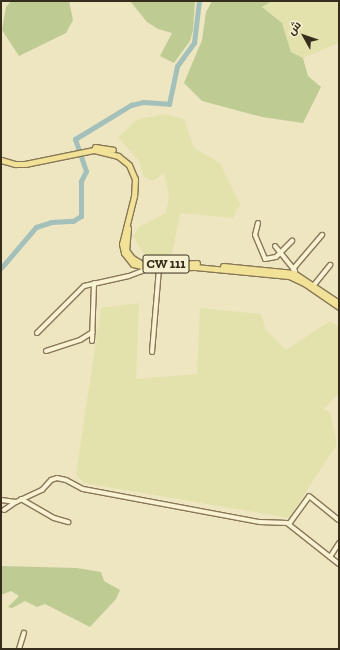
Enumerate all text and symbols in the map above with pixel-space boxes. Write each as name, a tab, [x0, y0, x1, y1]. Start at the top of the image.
north arrow	[284, 16, 324, 56]
text: ش	[285, 18, 304, 38]
road number: CW 111	[142, 253, 190, 275]

